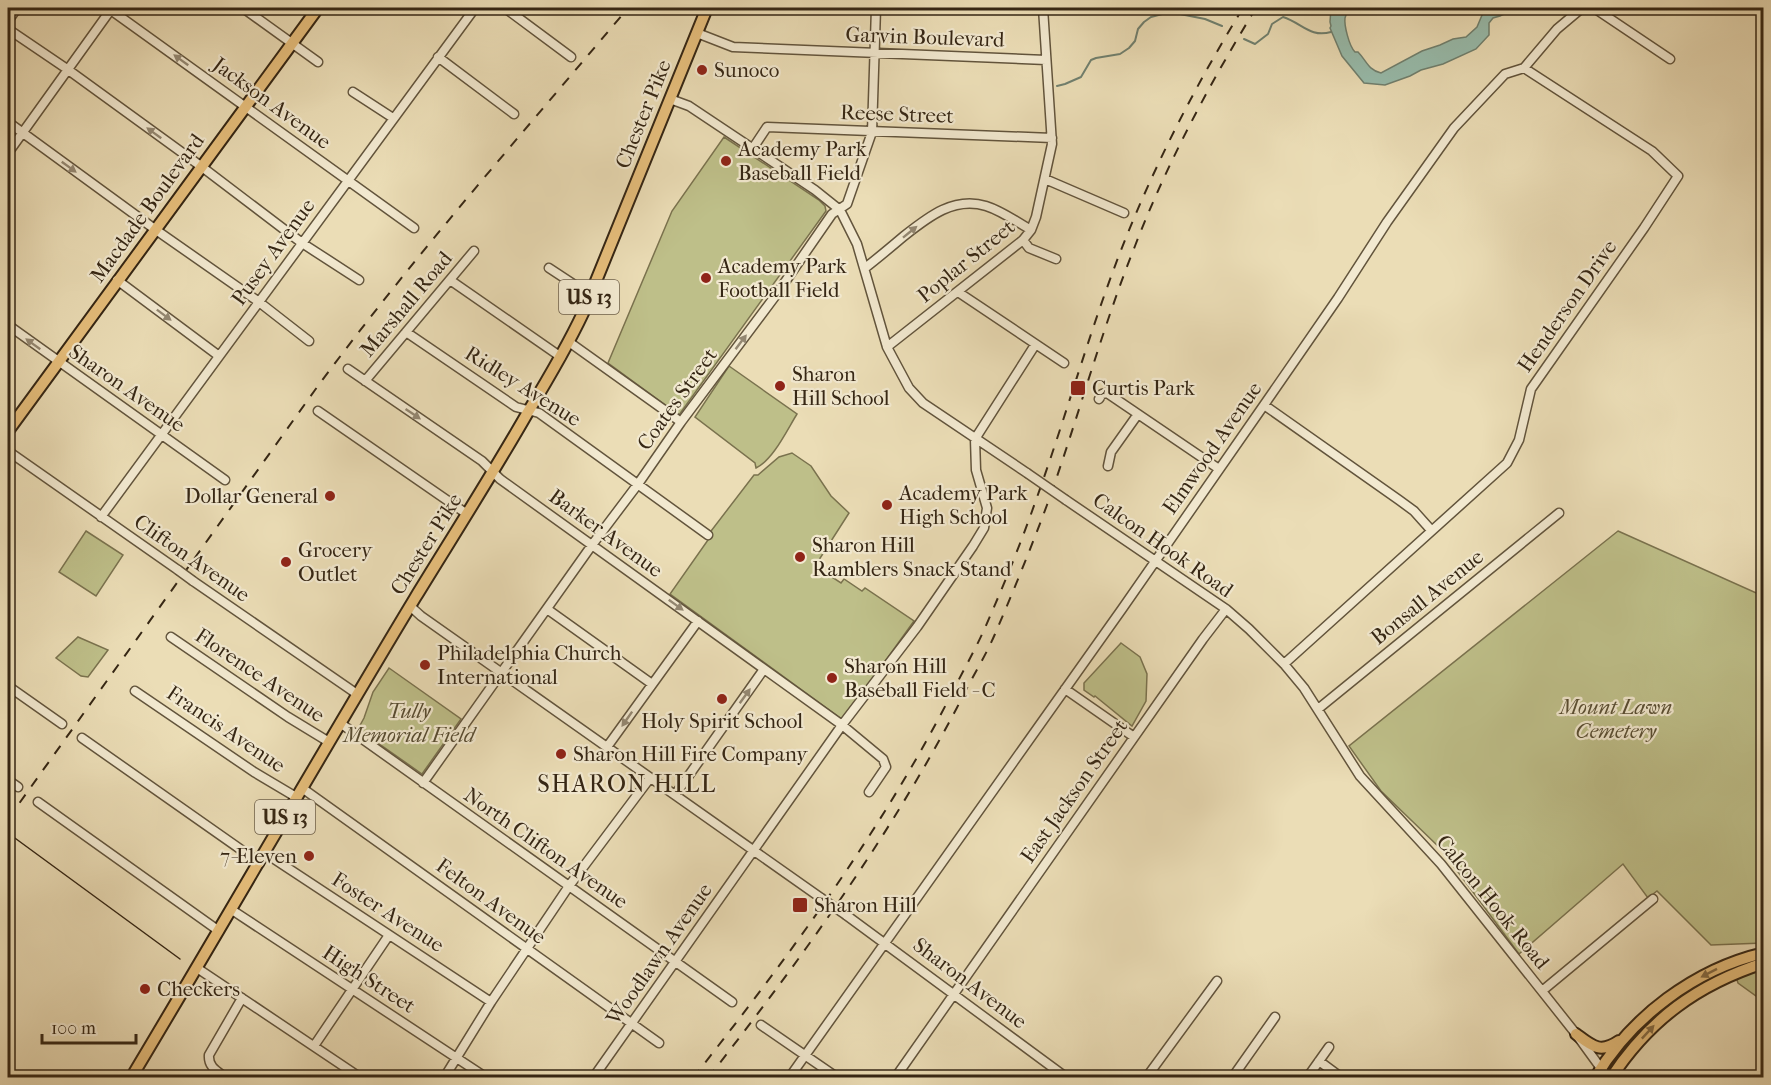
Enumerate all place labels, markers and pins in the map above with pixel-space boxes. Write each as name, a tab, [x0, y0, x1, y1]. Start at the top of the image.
place label: Sunoco	[714, 58, 779, 82]
marker: Sunoco	[695, 63, 709, 77]
place label: Academy Park Baseball Field	[737, 137, 867, 185]
marker: Academy Park Baseball Field	[719, 154, 733, 168]
place label: Academy Park Football Field	[717, 254, 847, 302]
marker: Academy Park Football Field	[699, 271, 713, 285]
place label: Sharon Hill School	[792, 362, 890, 410]
place label: Curtis Park	[1092, 376, 1195, 400]
marker: Sharon Hill School	[773, 379, 787, 393]
marker: Curtis Park	[1069, 379, 1087, 397]
place label: Academy Park High School	[898, 481, 1028, 529]
place label: Dollar General	[185, 484, 318, 508]
marker: Dollar General	[323, 489, 337, 503]
marker: Academy Park High School	[880, 498, 894, 512]
place label: Sharon Hill Ramblers Snack Stand	[812, 533, 1012, 581]
place label: Grocery Outlet	[298, 538, 373, 586]
marker: Sharon Hill Ramblers Snack Stand	[793, 550, 807, 564]
marker: Grocery Outlet	[279, 555, 293, 569]
place label: Philadelphia Church International	[437, 641, 622, 689]
place label: Sharon Hill Baseball Field - C	[844, 654, 996, 702]
marker: Philadelphia Church International	[418, 658, 432, 672]
marker: Sharon Hill Baseball Field - C	[825, 671, 839, 685]
marker: Holy Spirit School	[715, 692, 729, 706]
place label: Holy Spirit School	[641, 709, 803, 733]
place label: Sharon Hill Fire Company	[573, 742, 808, 766]
marker: Sharon Hill Fire Company	[554, 747, 568, 761]
place label: 7-Eleven	[220, 844, 297, 868]
marker: 7-Eleven	[302, 849, 316, 863]
place label: Sharon Hill	[814, 893, 917, 917]
marker: Sharon Hill	[791, 896, 809, 914]
place label: Checkers	[157, 977, 240, 1001]
marker: Checkers	[138, 982, 152, 996]

